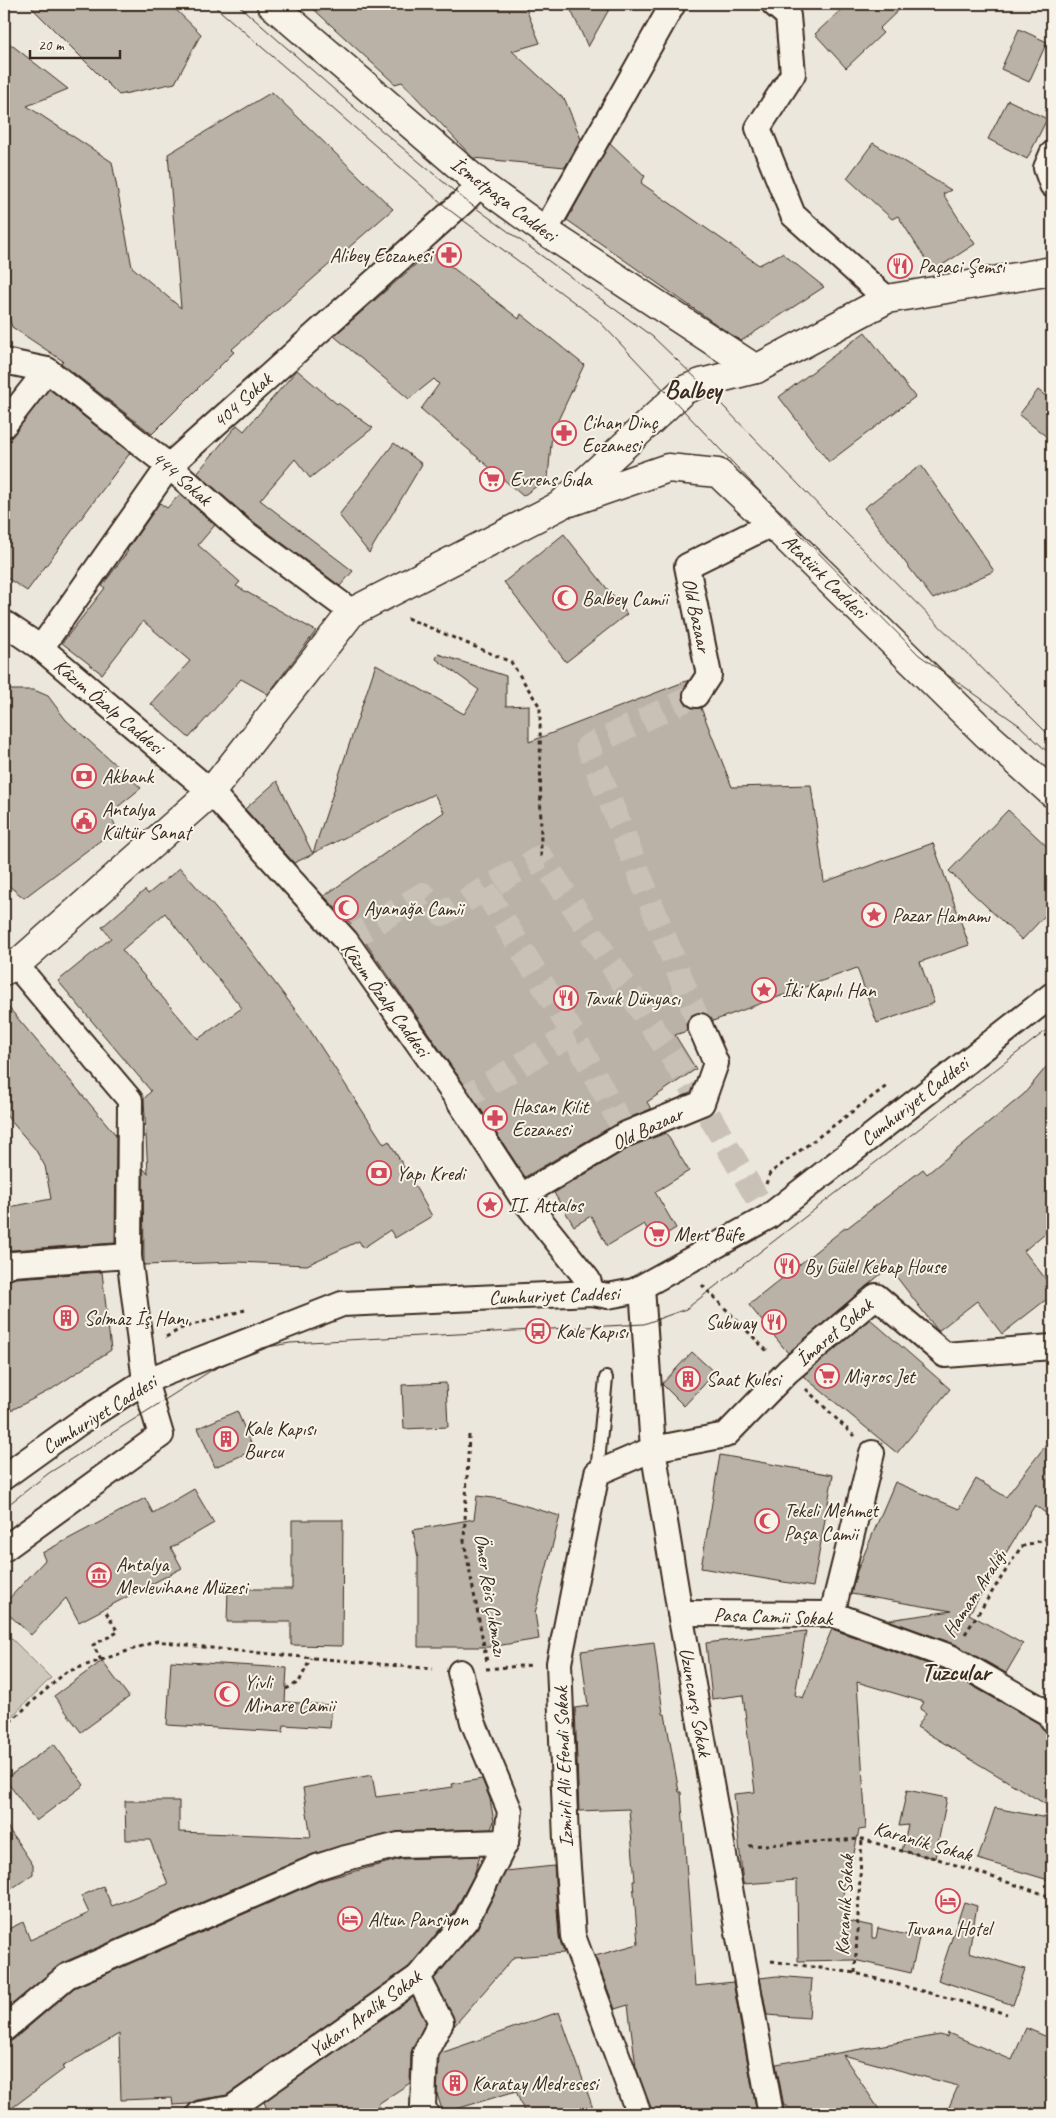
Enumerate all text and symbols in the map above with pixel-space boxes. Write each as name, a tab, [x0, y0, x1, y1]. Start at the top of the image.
scale bar	[30, 28, 120, 60]
text: 20 m	[38, 36, 65, 55]
street label: İsmetpaşa Caddesi	[446, 151, 563, 249]
pharmacy icon: Alibey Eczanesi	[436, 242, 462, 268]
place label: Alibey Eczanesi	[330, 243, 434, 268]
restaurant icon: Paçaci Şemsi	[887, 253, 913, 279]
place label: Paçaci Şemsi	[918, 254, 1007, 279]
street label: 404 Sokak	[208, 366, 278, 433]
district label: Balbey	[665, 374, 724, 406]
place label: Cihan Dinç Eczanesi	[582, 410, 659, 458]
pharmacy icon: Cihan Dinç Eczanesi	[551, 420, 577, 446]
street label: 444 Sokak	[147, 446, 218, 512]
supermarket icon: Evrens Gıda	[479, 466, 505, 492]
place label: Evrens Gıda	[510, 467, 593, 492]
street label: Atatürk Caddesi	[777, 529, 874, 626]
street label: Old Bazaar	[676, 576, 717, 656]
mosque icon: Balbey Camii	[552, 585, 578, 611]
place label: Balbey Camii	[582, 586, 670, 611]
street label: Kâzım Özalp Caddesi	[49, 653, 170, 761]
bank icon: Akbank	[71, 763, 97, 789]
place label: Akbank	[102, 764, 155, 789]
place label: Antalya Kültür Sanat	[102, 797, 194, 845]
public building icon: Antalya Kültür Sanat	[71, 808, 97, 834]
mosque icon: Ayanağa Camii	[333, 895, 359, 921]
place label: Ayanağa Camii	[364, 896, 465, 921]
place icon: Pazar Hamamı	[861, 902, 887, 928]
place label: Pazar Hamamı	[892, 903, 991, 928]
street label: Kâzım Özalp Caddesi	[336, 937, 437, 1063]
place icon: İki Kapılı Han	[751, 977, 777, 1003]
place label: İki Kapılı Han	[782, 978, 877, 1003]
restaurant icon: Tavuk Dünyası	[553, 985, 579, 1011]
place label: Tavuk Dünyası	[584, 986, 681, 1011]
street label: Cumhuriyet Caddesi	[855, 1050, 975, 1151]
place label: Hasan Kilit Eczanesi	[512, 1094, 590, 1142]
street label: Old Bazaar	[608, 1100, 688, 1156]
pharmacy icon: Hasan Kilit Eczanesi	[482, 1105, 508, 1131]
bank icon: Yapı Kredi	[366, 1160, 392, 1186]
place label: Yapı Kredi	[396, 1161, 467, 1186]
place icon: II. Attalos	[477, 1192, 503, 1218]
place label: II. Attalos	[508, 1193, 585, 1218]
supermarket icon: Mert Büfe	[644, 1221, 670, 1247]
place label: Mert Büfe	[674, 1222, 745, 1247]
restaurant icon: By Gülel Kebap House	[774, 1253, 800, 1279]
place label: By Gülel Kebap House	[804, 1254, 947, 1279]
street label: Cumhuriyet Caddesi	[488, 1281, 622, 1310]
street label: İmaret Sokak	[791, 1292, 879, 1372]
building icon: Solmaz İş Hanı	[53, 1305, 79, 1331]
place label: Solmaz İş Hanı	[84, 1306, 189, 1331]
restaurant icon: Subway	[761, 1309, 787, 1335]
place label: Subway	[706, 1310, 758, 1335]
bus stop icon: Kale Kapısı	[525, 1318, 551, 1344]
place label: Kale Kapısı	[556, 1319, 629, 1344]
supermarket icon: Migros Jet	[814, 1363, 840, 1389]
place label: Migros Jet	[844, 1364, 917, 1389]
building icon: Saat Kulesi	[675, 1366, 701, 1392]
place label: Saat Kulesi	[706, 1367, 783, 1392]
street label: Cumhuriyet Caddesi	[37, 1368, 163, 1460]
place label: Kale Kapısı Burcu	[244, 1416, 317, 1464]
building icon: Kale Kapısı Burcu	[213, 1426, 239, 1452]
place label: Tekeli Mehmet Paşa Camii	[784, 1498, 880, 1546]
mosque icon: Tekeli Mehmet Paşa Camii	[754, 1508, 780, 1534]
street label: Ömer Reis Çıkmazı	[468, 1532, 513, 1659]
street label: Hamam Aralığı	[937, 1544, 1013, 1642]
place label: Antalya Mevlevihane Müzesi	[116, 1552, 250, 1600]
museum icon: Antalya Mevlevihane Müzesi	[86, 1562, 112, 1588]
street label: Pasa Camii Sokak	[713, 1602, 834, 1631]
street label: Uzuncarşı Sokak	[674, 1646, 718, 1760]
district label: Tuzcular	[921, 1656, 994, 1688]
place label: Yivli Minare Camii	[244, 1670, 337, 1718]
mosque icon: Yivli Minare Camii	[214, 1681, 240, 1707]
street label: Izmirli Ali Efendi Sokak	[548, 1685, 579, 1848]
street label: Karanlik Sokak	[871, 1816, 976, 1868]
street label: Karanlık Sokak	[829, 1852, 860, 1956]
hotel icon: Tuvana Hotel	[935, 1888, 961, 1914]
hotel icon: Altun Pansiyon	[337, 1906, 363, 1932]
place label: Altun Pansiyon	[368, 1907, 469, 1932]
place label: Tuvana Hotel	[905, 1916, 995, 1941]
street label: Yukarı Aralik Sokak	[304, 1963, 428, 2062]
building icon: Karatay Medresesi	[442, 2070, 468, 2096]
place label: Karatay Medresesi	[472, 2071, 600, 2096]

